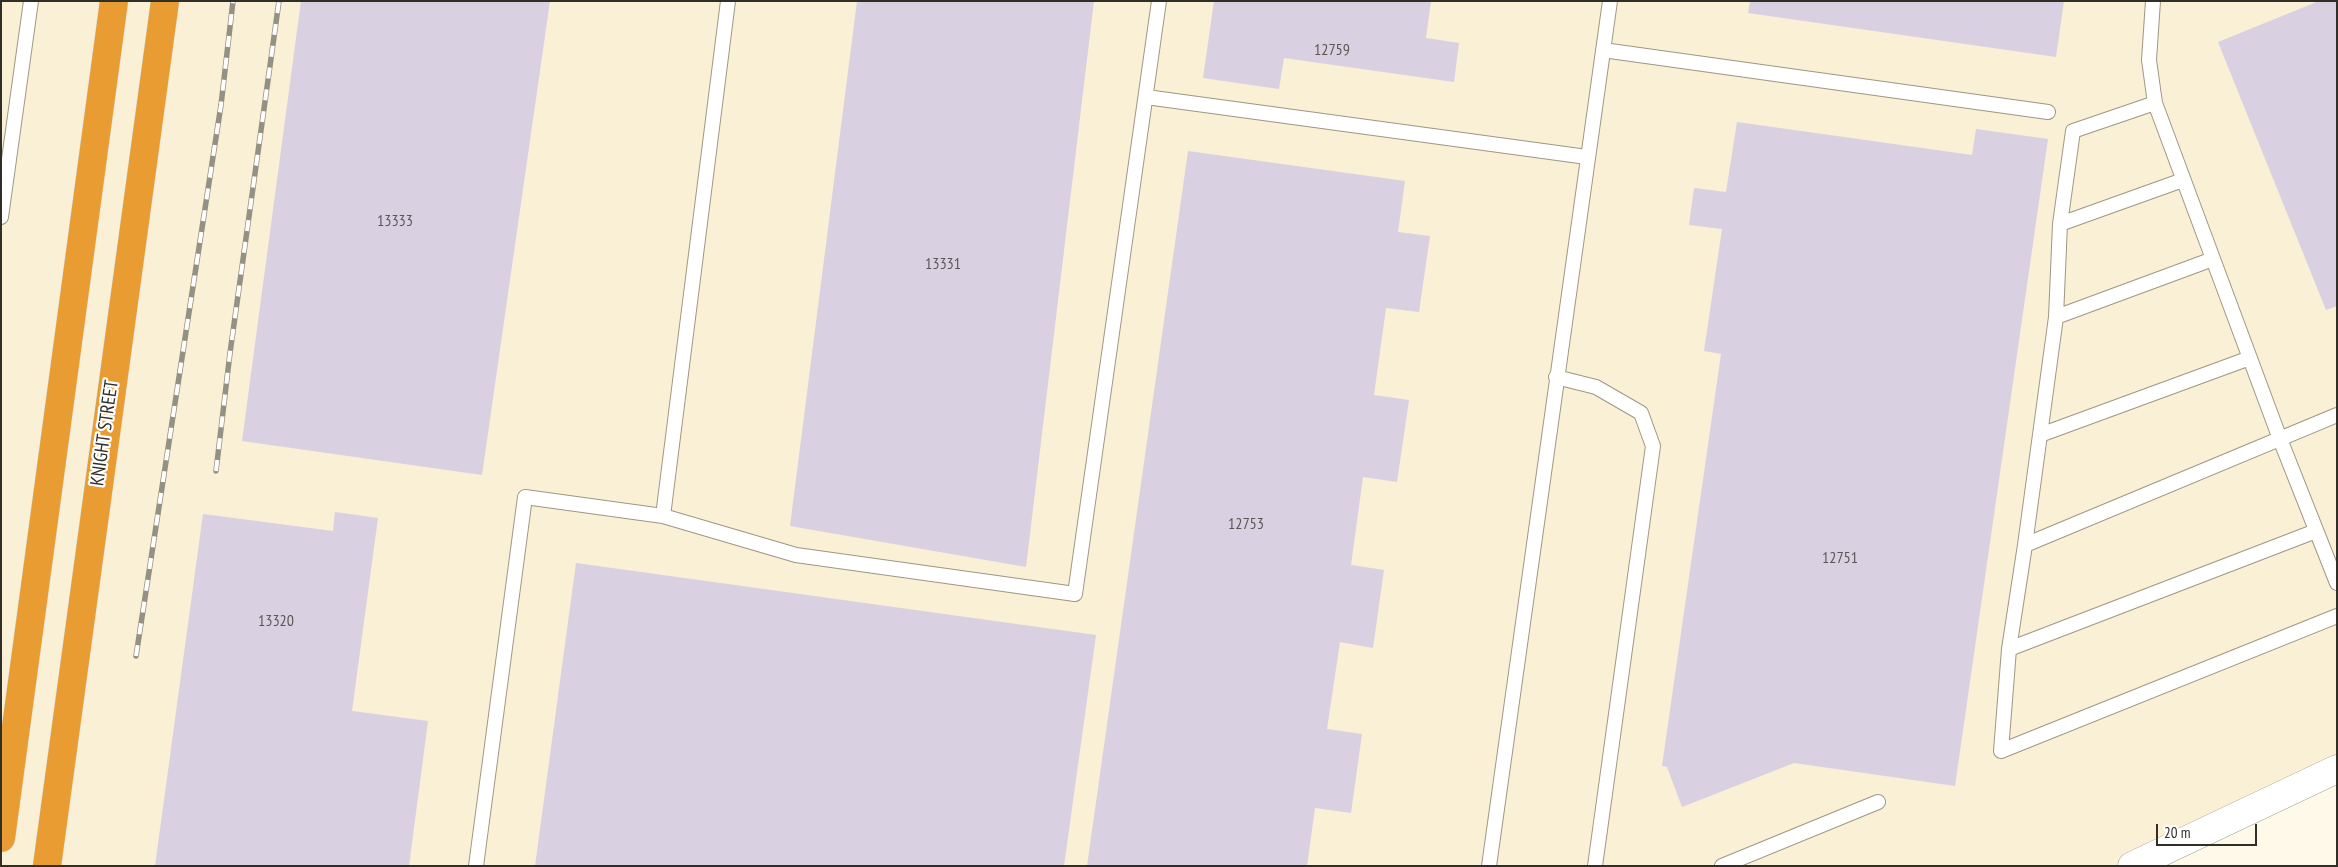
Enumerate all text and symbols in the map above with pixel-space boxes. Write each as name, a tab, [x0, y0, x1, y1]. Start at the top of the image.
house number: 12759	[1314, 40, 1350, 60]
house number: 13333	[377, 211, 413, 231]
house number: 13331	[925, 254, 961, 274]
street label: KNIGHT STREET	[86, 379, 124, 487]
house number: 12753	[1228, 514, 1264, 534]
house number: 12751	[1822, 548, 1858, 568]
house number: 13320	[258, 611, 294, 631]
scale bar	[2158, 814, 2259, 846]
text: 20 m	[2164, 823, 2190, 842]

